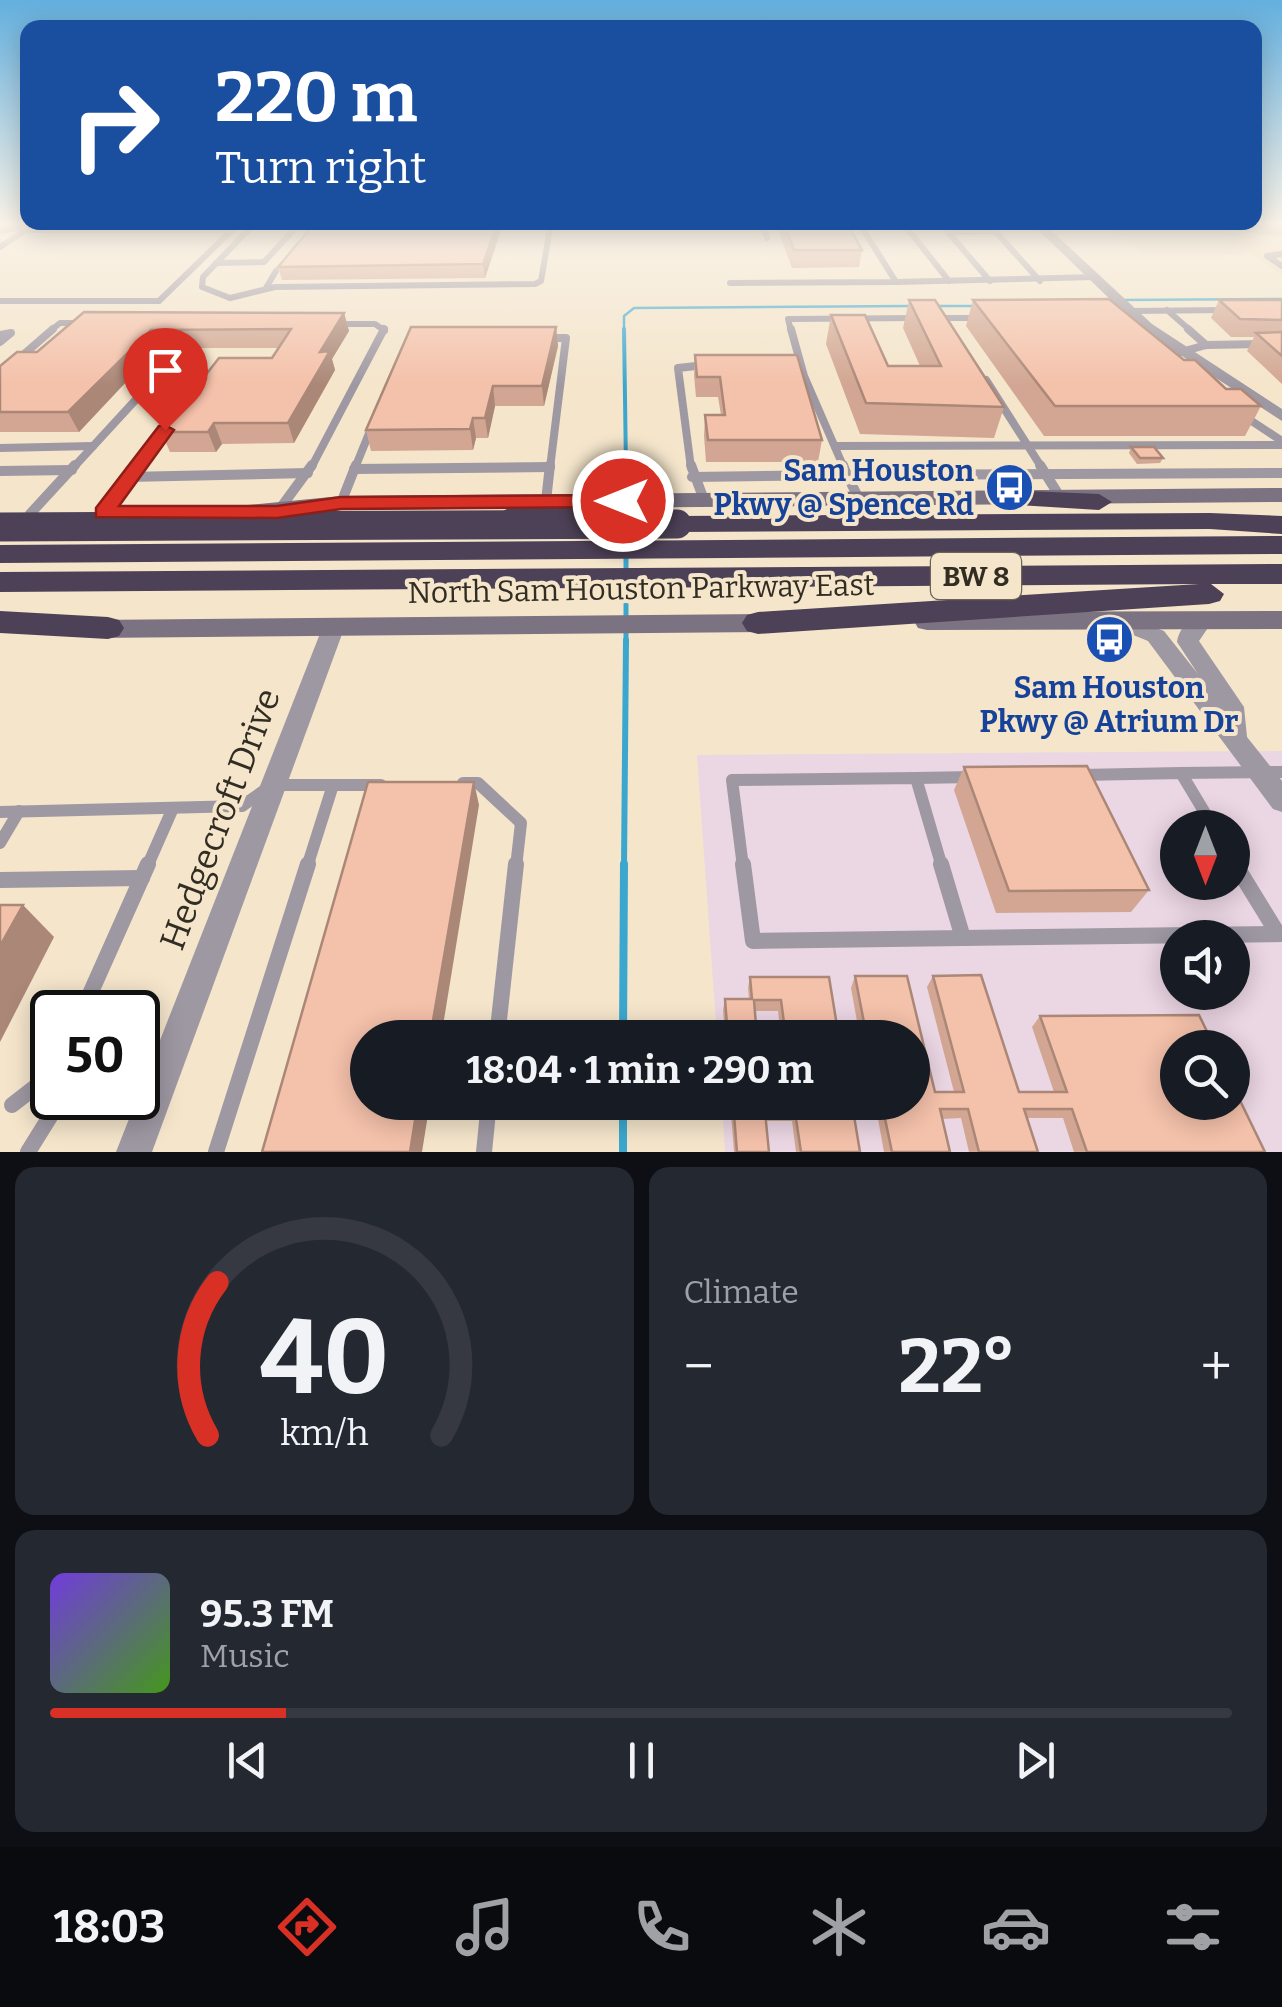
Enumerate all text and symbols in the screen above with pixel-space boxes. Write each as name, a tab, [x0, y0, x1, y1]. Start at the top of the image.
text: 220 m	[215, 56, 418, 140]
icon: right	[50, 60, 180, 190]
text: Turn right	[215, 141, 427, 195]
pin	[123, 328, 208, 431]
icon: arrive	[138, 343, 193, 398]
position arrow	[571, 449, 675, 553]
place label: Sam Houston Pkwy @ Spence Rd	[713, 453, 975, 523]
bus stop icon: Sam Houston Pkwy @ Spence Rd	[983, 462, 1035, 514]
road number: BW 8	[931, 553, 1021, 599]
street label: North Sam Houston Parkway East	[407, 567, 875, 611]
bus stop icon: Sam Houston Pkwy @ Atrium Dr	[1083, 613, 1135, 665]
place label: Sam Houston Pkwy @ Atrium Dr	[980, 670, 1238, 740]
street label: Hedgecroft Drive	[151, 683, 289, 955]
north arrow	[1160, 810, 1250, 900]
map controls	[1160, 810, 1250, 1120]
button: sound	[1160, 920, 1250, 1010]
speed limit sign: 50	[30, 990, 160, 1120]
button: search	[1160, 1030, 1250, 1120]
text: 18:04 · 1 min · 290 m	[466, 1047, 814, 1093]
text: Climate	[684, 1273, 799, 1311]
text: 40	[260, 1296, 389, 1421]
text: 22°	[898, 1322, 1016, 1412]
text: −	[684, 1334, 714, 1400]
text: +	[1201, 1334, 1232, 1400]
text: km/h	[280, 1412, 368, 1454]
text: 95.3 FM	[200, 1591, 334, 1637]
text: Music	[200, 1637, 290, 1675]
icon: previous	[220, 1733, 275, 1788]
icon: pause	[614, 1733, 669, 1788]
icon: next	[1008, 1733, 1063, 1788]
icon: directions	[272, 1892, 342, 1962]
icon: music	[450, 1892, 520, 1962]
icon: phone	[627, 1892, 697, 1962]
icon: climate	[804, 1892, 874, 1962]
icon: car	[981, 1892, 1051, 1962]
icon: filters	[1158, 1892, 1228, 1962]
text: 18:03	[54, 1900, 165, 1954]

